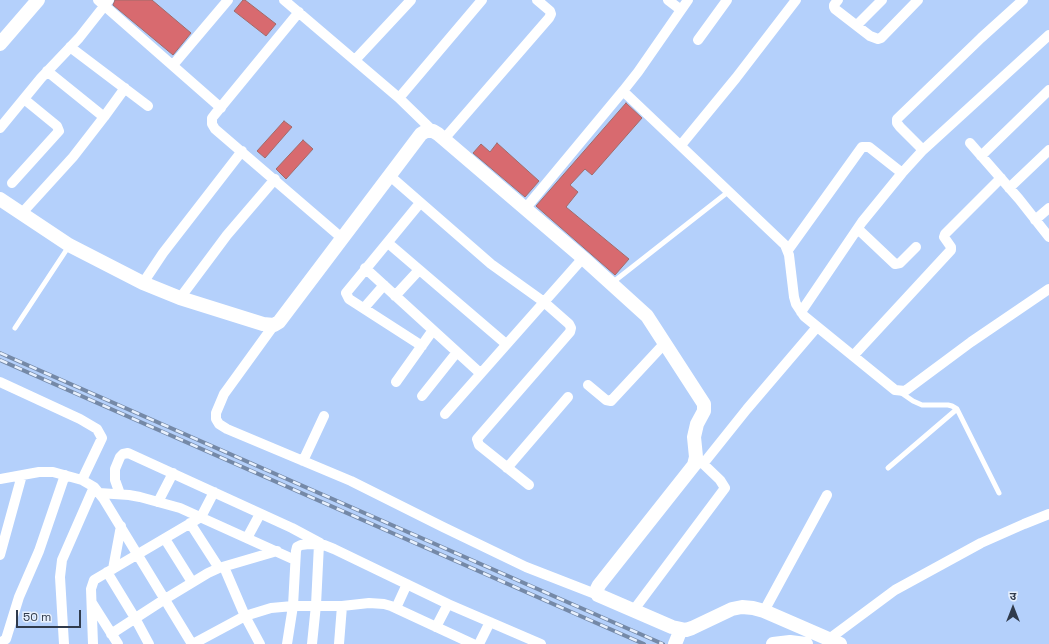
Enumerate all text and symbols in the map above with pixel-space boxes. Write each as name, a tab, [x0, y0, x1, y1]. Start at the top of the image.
north arrow	[993, 588, 1033, 628]
text: उ	[1010, 589, 1016, 603]
scale bar	[18, 602, 83, 628]
text: 50 m	[23, 609, 51, 625]

